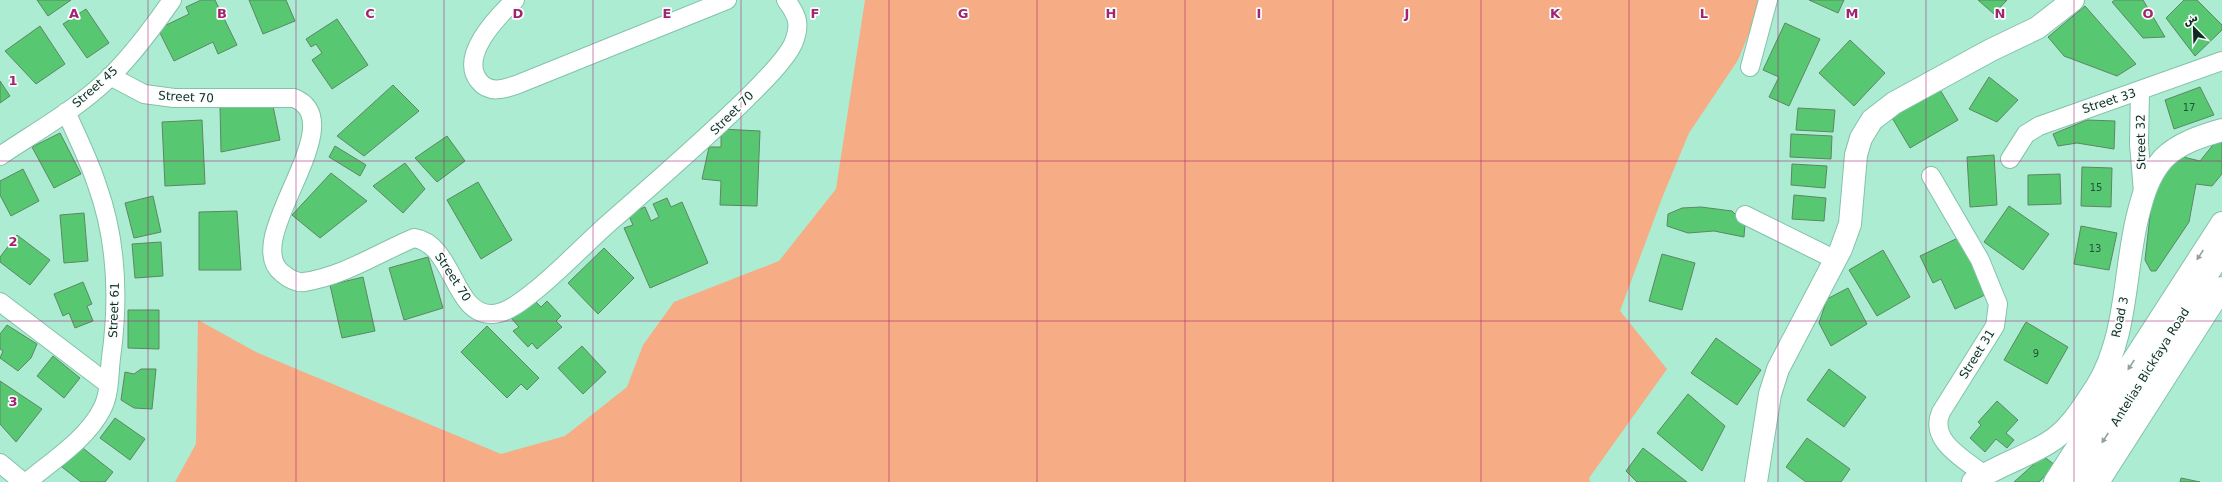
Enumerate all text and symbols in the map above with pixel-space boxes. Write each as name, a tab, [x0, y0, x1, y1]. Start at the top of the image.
text: A	[69, 6, 79, 21]
text: B	[217, 6, 227, 21]
text: C	[365, 6, 375, 21]
text: D	[513, 6, 524, 21]
text: E	[663, 6, 671, 21]
text: F	[811, 6, 819, 21]
text: G	[958, 6, 968, 21]
text: H	[1106, 6, 1116, 21]
text: I	[1257, 6, 1261, 21]
text: J	[1404, 6, 1409, 21]
text: K	[1550, 6, 1561, 21]
text: L	[1700, 6, 1708, 21]
text: M	[1846, 6, 1858, 21]
text: N	[1995, 6, 2005, 21]
text: O	[2142, 6, 2154, 21]
north arrow	[2174, 8, 2214, 48]
text: ش	[2181, 10, 2200, 28]
street label: Street 45	[69, 63, 121, 111]
text: 1	[8, 73, 18, 88]
street label: Street 33	[2080, 86, 2138, 116]
street label: Street 70	[707, 88, 757, 138]
street label: Street 70	[158, 89, 214, 105]
house number: 17	[2183, 102, 2195, 113]
street label: Street 32	[2134, 114, 2148, 170]
house number: 15	[2090, 182, 2102, 193]
text: 2	[8, 234, 18, 249]
house number: 13	[2089, 243, 2101, 254]
street label: Street 70	[432, 250, 474, 304]
one-way arrow	[2197, 250, 2204, 261]
street label: Street 61	[106, 282, 122, 338]
street label: Road 3	[2109, 295, 2131, 339]
street label: Antelias Bickfaya Road	[2108, 305, 2192, 429]
street label: Street 31	[1956, 327, 1998, 381]
house number: 9	[2033, 348, 2039, 359]
one-way arrow	[2127, 360, 2135, 370]
text: 3	[8, 394, 18, 409]
one-way arrow	[2101, 433, 2109, 443]

